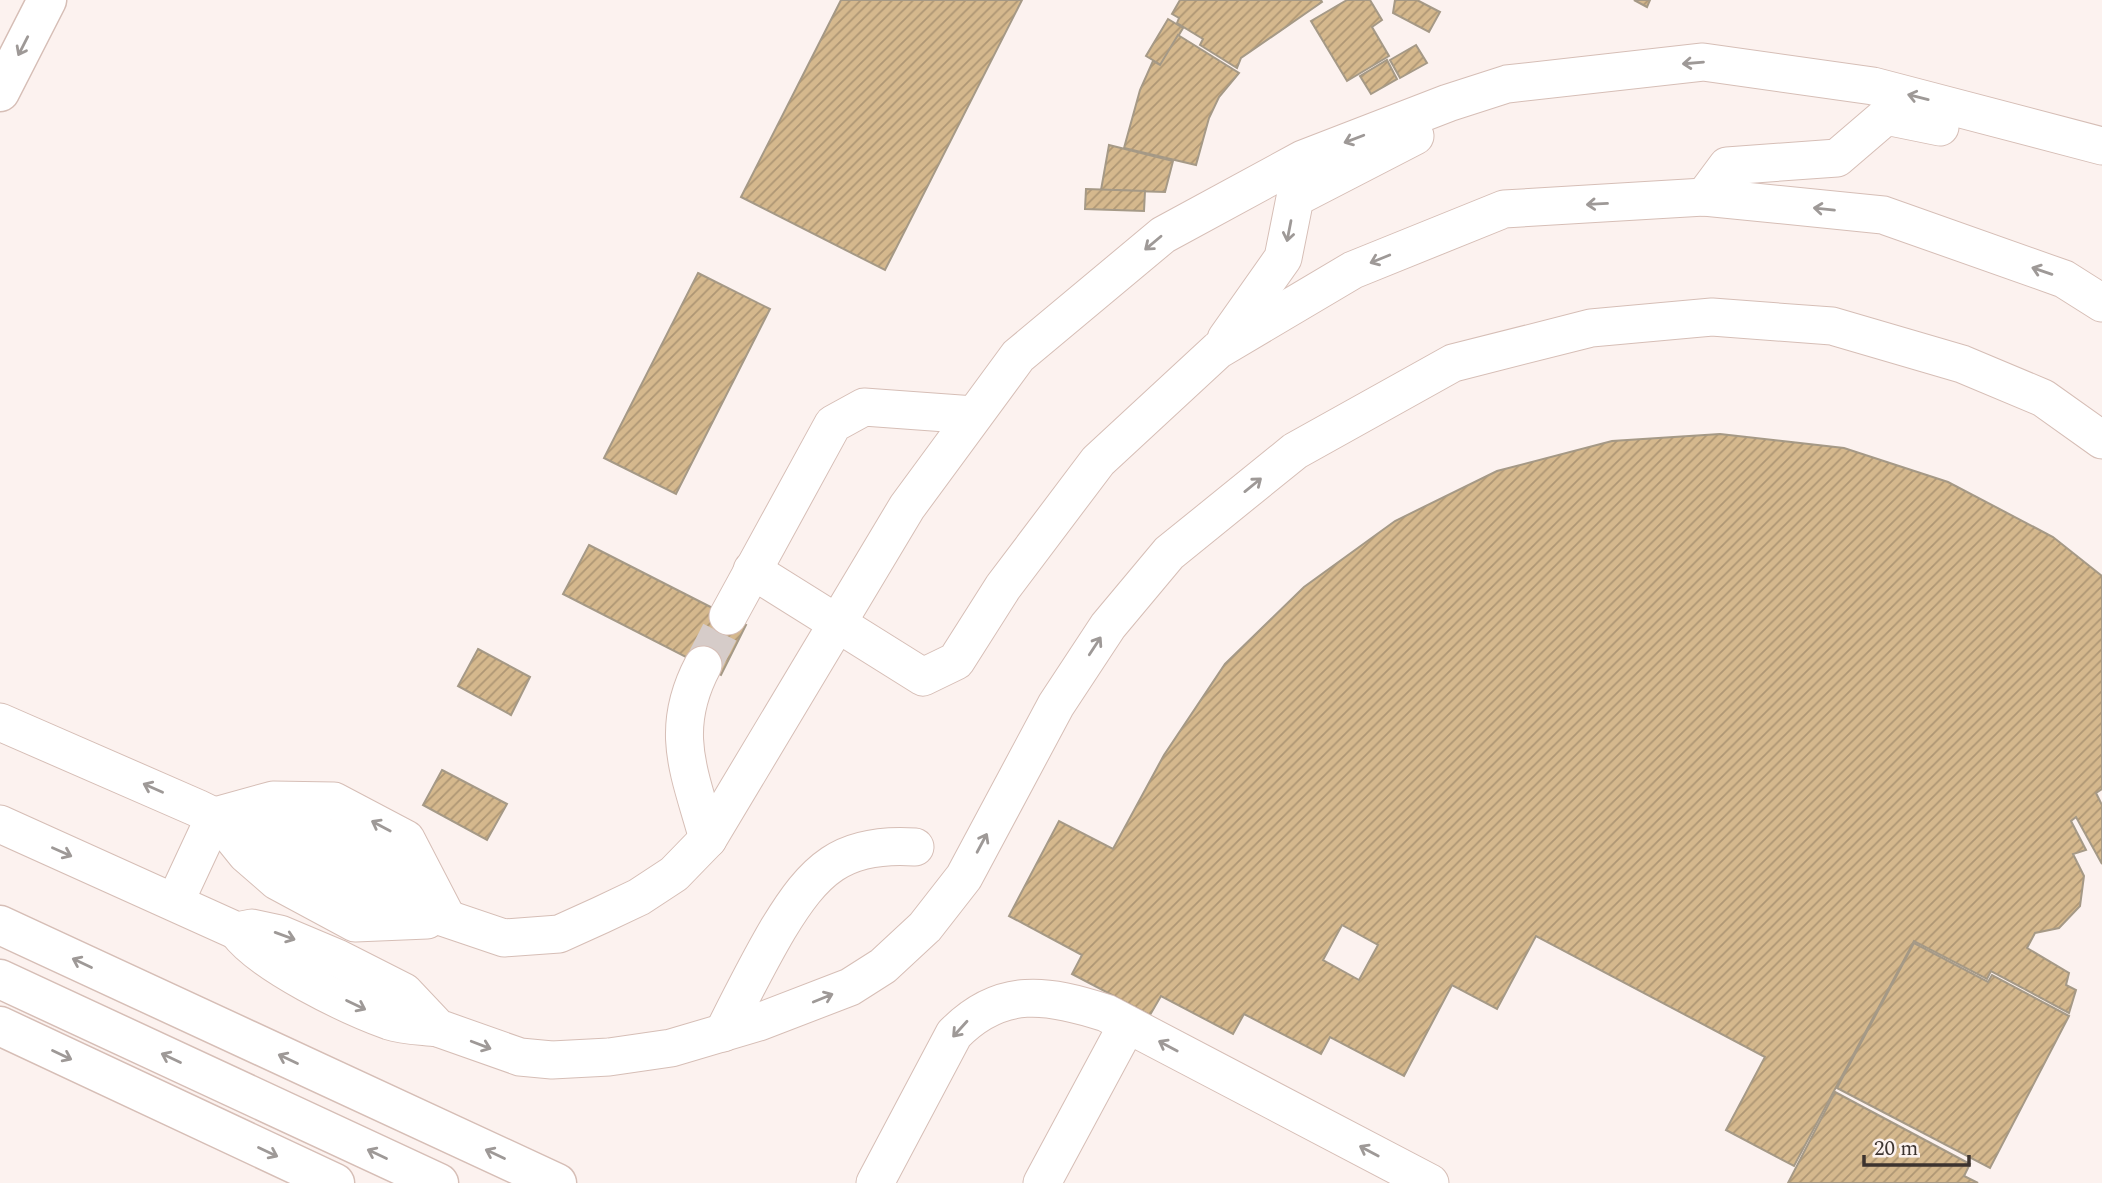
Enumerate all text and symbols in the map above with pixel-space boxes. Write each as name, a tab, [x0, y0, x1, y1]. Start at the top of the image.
one-way arrow	[16, 35, 30, 56]
one-way arrow	[1683, 57, 1705, 70]
one-way arrow	[1907, 90, 1930, 103]
one-way arrow	[1344, 134, 1366, 147]
one-way arrow	[1586, 197, 1609, 210]
one-way arrow	[1813, 202, 1836, 215]
one-way arrow	[1281, 219, 1295, 242]
one-way arrow	[1144, 235, 1162, 251]
one-way arrow	[1369, 253, 1391, 266]
one-way arrow	[2031, 264, 2053, 276]
one-way arrow	[1244, 477, 1262, 492]
one-way arrow	[1088, 637, 1102, 656]
one-way arrow	[143, 781, 164, 794]
one-way arrow	[372, 819, 392, 833]
one-way arrow	[976, 833, 989, 854]
one-way arrow	[51, 846, 73, 859]
one-way arrow	[273, 931, 295, 943]
one-way arrow	[72, 956, 93, 969]
one-way arrow	[812, 991, 833, 1004]
one-way arrow	[345, 998, 366, 1012]
one-way arrow	[952, 1020, 968, 1038]
one-way arrow	[1158, 1038, 1179, 1052]
one-way arrow	[469, 1040, 491, 1052]
one-way arrow	[51, 1049, 72, 1062]
one-way arrow	[161, 1051, 182, 1064]
one-way arrow	[278, 1052, 299, 1065]
scale bar	[1864, 1124, 1969, 1168]
text: 20 m	[1874, 1133, 1918, 1165]
one-way arrow	[1359, 1144, 1380, 1158]
one-way arrow	[257, 1146, 278, 1159]
one-way arrow	[367, 1147, 388, 1160]
one-way arrow	[485, 1147, 506, 1160]

